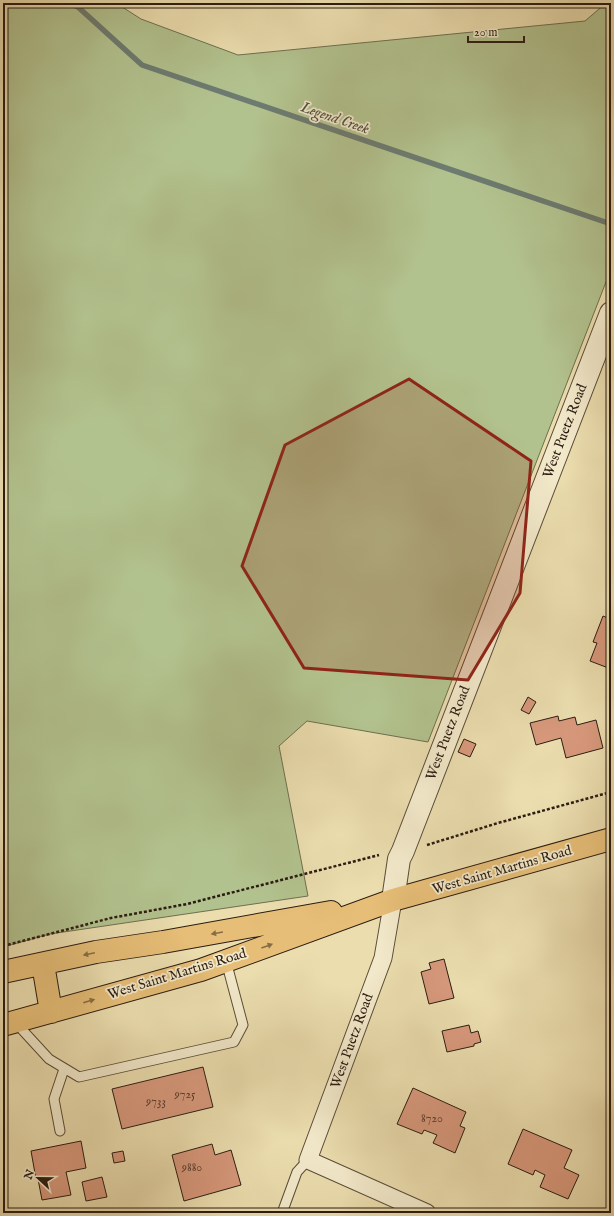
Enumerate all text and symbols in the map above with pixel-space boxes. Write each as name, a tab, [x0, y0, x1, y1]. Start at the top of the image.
scale bar	[468, 18, 524, 44]
text: 20 m	[474, 25, 497, 40]
water label: Legend Creek	[297, 97, 372, 139]
street label: West Puetz Road	[539, 381, 591, 481]
street label: West Puetz Road	[422, 683, 474, 783]
street label: West Saint Martins Road	[430, 841, 574, 899]
one-way arrow	[211, 930, 223, 936]
one-way arrow	[261, 943, 273, 949]
street label: West Saint Martins Road	[105, 944, 249, 1004]
one-way arrow	[83, 951, 95, 957]
street label: West Puetz Road	[327, 991, 378, 1091]
one-way arrow	[83, 998, 95, 1004]
house number: 9725	[174, 1087, 196, 1102]
house number: 9733	[145, 1094, 166, 1109]
house number: 8720	[421, 1111, 443, 1126]
north arrow	[18, 1158, 58, 1198]
house number: 9880	[181, 1160, 202, 1175]
text: N	[21, 1167, 38, 1183]

